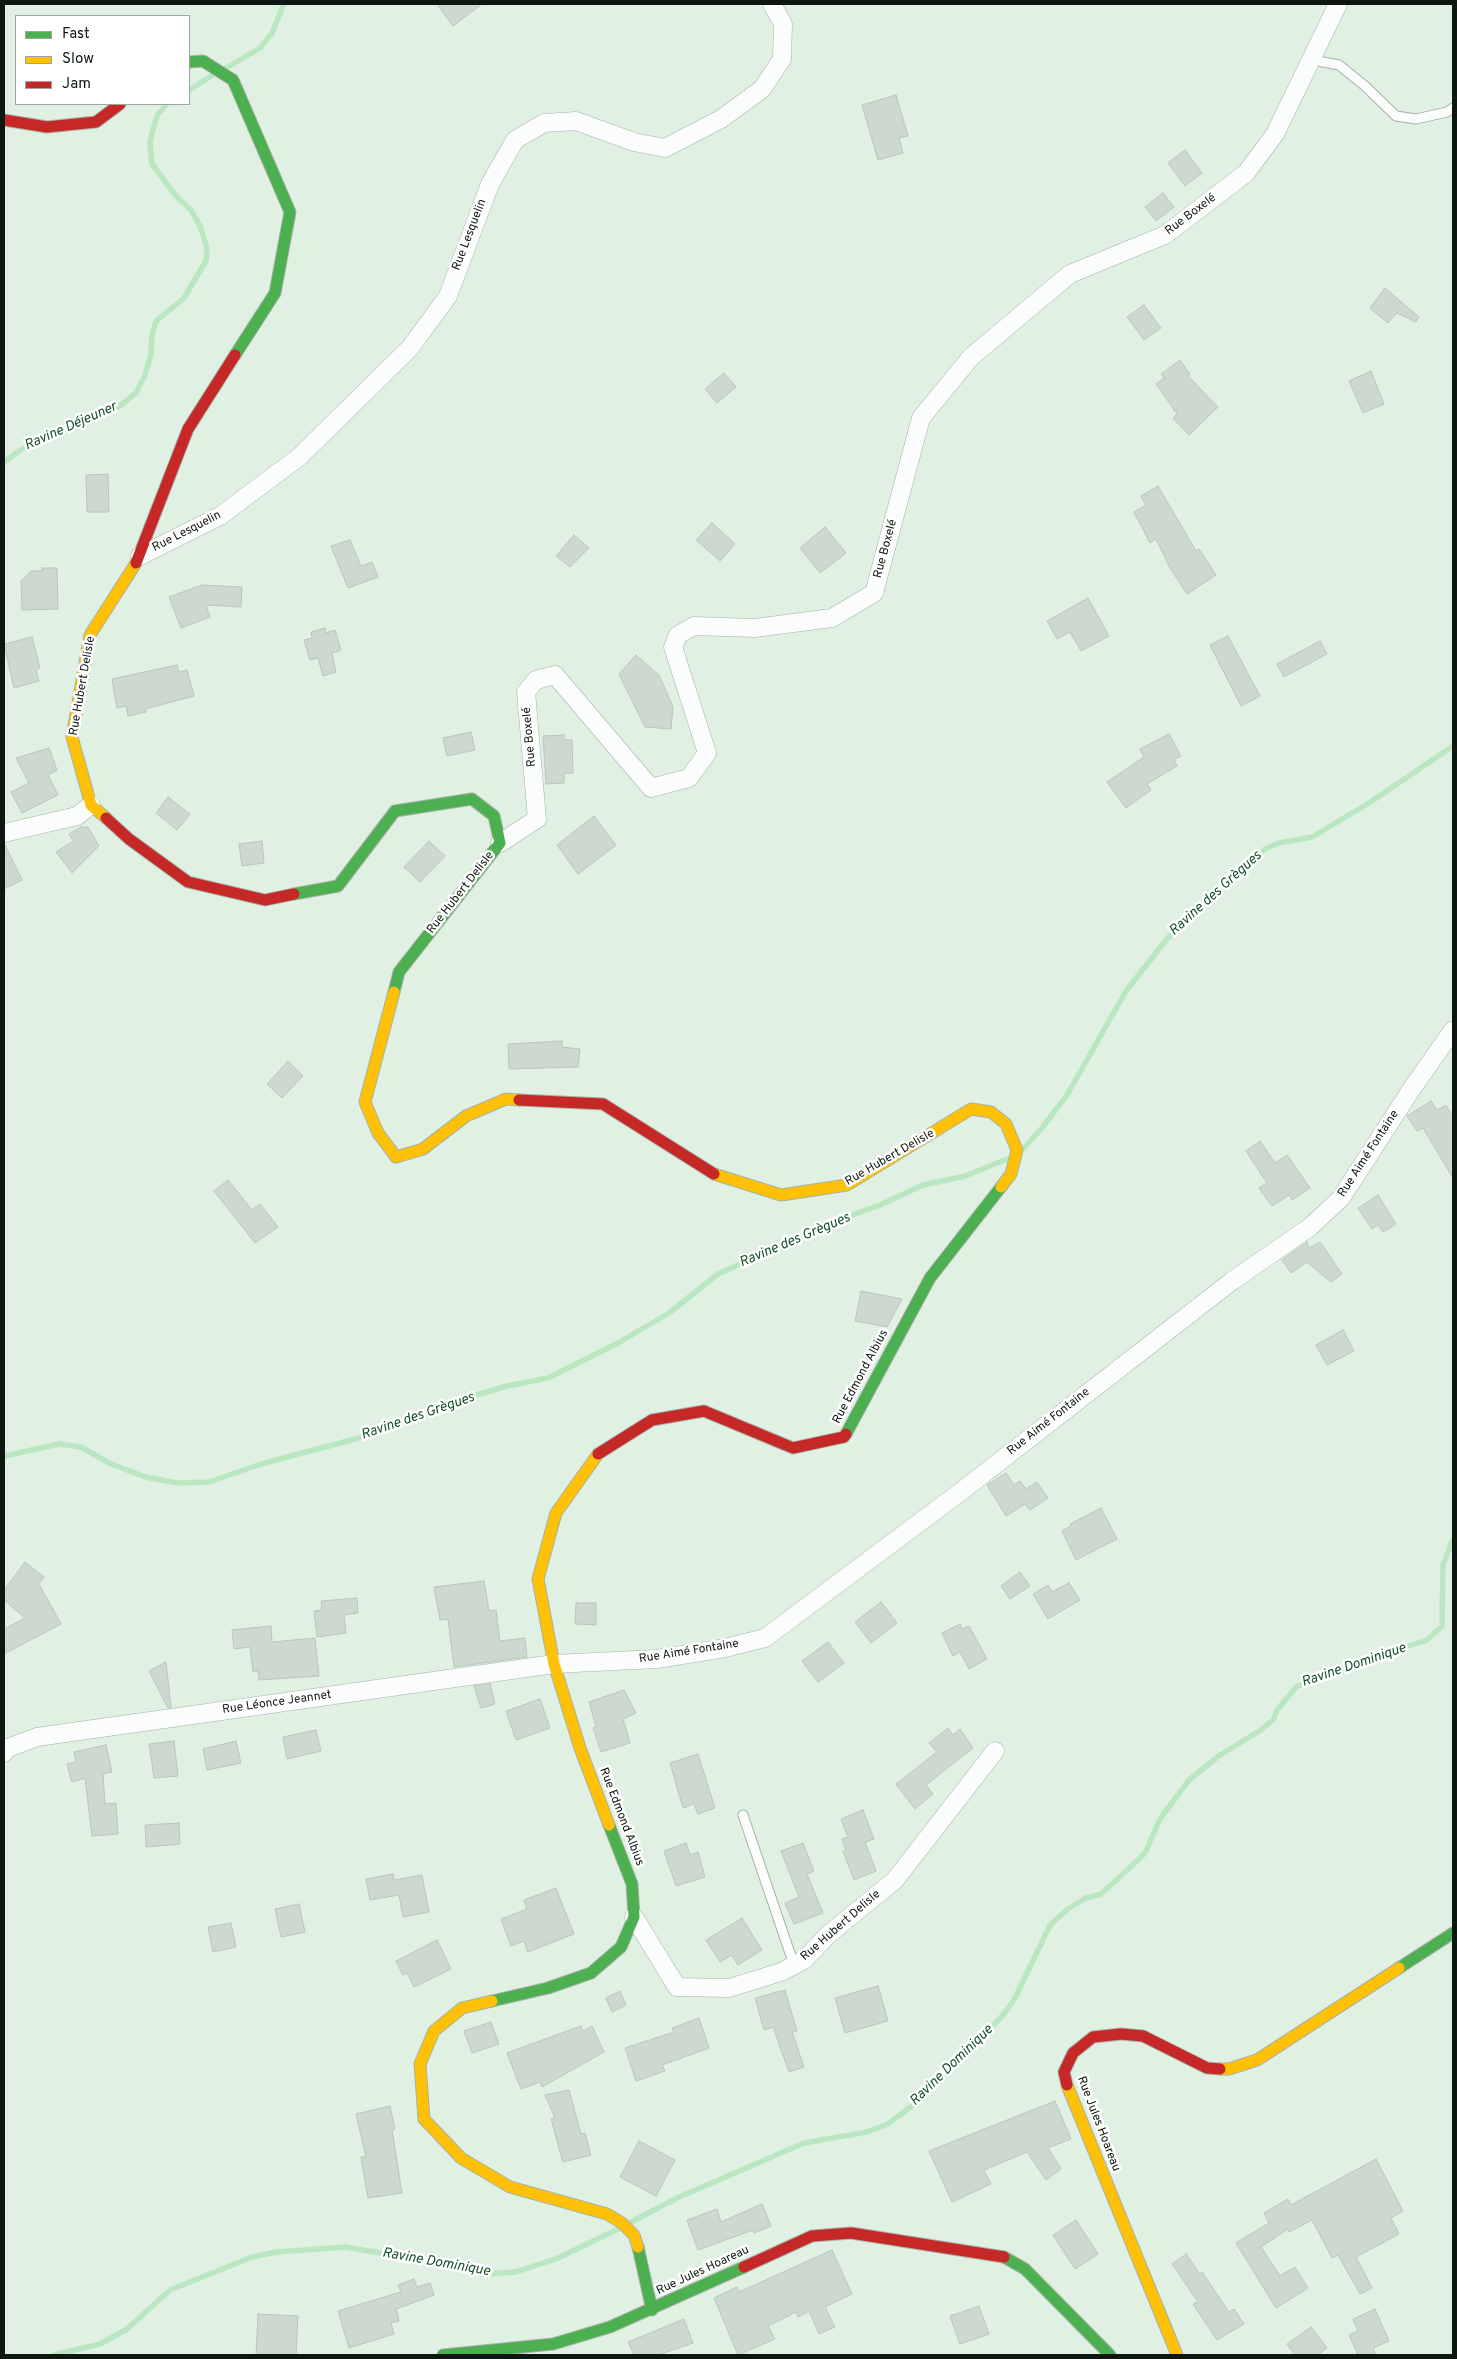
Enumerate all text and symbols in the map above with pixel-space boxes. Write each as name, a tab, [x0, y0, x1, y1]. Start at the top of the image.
legend	[15, 15, 190, 105]
text: Fast	[62, 25, 90, 44]
text: Slow	[62, 50, 94, 69]
text: Jam	[62, 75, 91, 94]
street label: Rue Boxelé	[1163, 191, 1219, 239]
street label: Rue Lesquelin	[450, 197, 490, 273]
water label: Ravine Déjeuner	[22, 399, 120, 455]
street label: Rue Lesquelin	[150, 509, 224, 555]
street label: Rue Boxelé	[871, 518, 901, 580]
street label: Rue Hubert Delisle	[67, 635, 99, 737]
street label: Rue Boxelé	[520, 706, 540, 768]
water label: Ravine des Grègues	[1166, 848, 1266, 940]
street label: Rue Hubert Delisle	[424, 849, 498, 937]
street label: Rue Aimé Fontaine	[1336, 1108, 1402, 1200]
street label: Rue Hubert Delisle	[843, 1127, 937, 1189]
water label: Ravine des Grègues	[737, 1210, 853, 1272]
street label: Rue Edmond Albius	[830, 1328, 892, 1426]
street label: Rue Aimé Fontaine	[1005, 1385, 1093, 1459]
water label: Ravine des Grègues	[359, 1390, 477, 1444]
street label: Rue Aimé Fontaine	[638, 1637, 740, 1667]
water label: Ravine Dominique	[1300, 1640, 1408, 1692]
street label: Rue Léonce Jeannet	[222, 1688, 332, 1718]
street label: Rue Edmond Albius	[596, 1766, 646, 1868]
street label: Rue Hubert Delisle	[798, 1888, 884, 1964]
water label: Ravine Dominique	[907, 2022, 997, 2110]
street label: Rue Jules Hoareau	[1073, 2074, 1123, 2174]
street label: Rue Jules Hoareau	[654, 2243, 752, 2299]
water label: Ravine Dominique	[381, 2245, 491, 2281]

